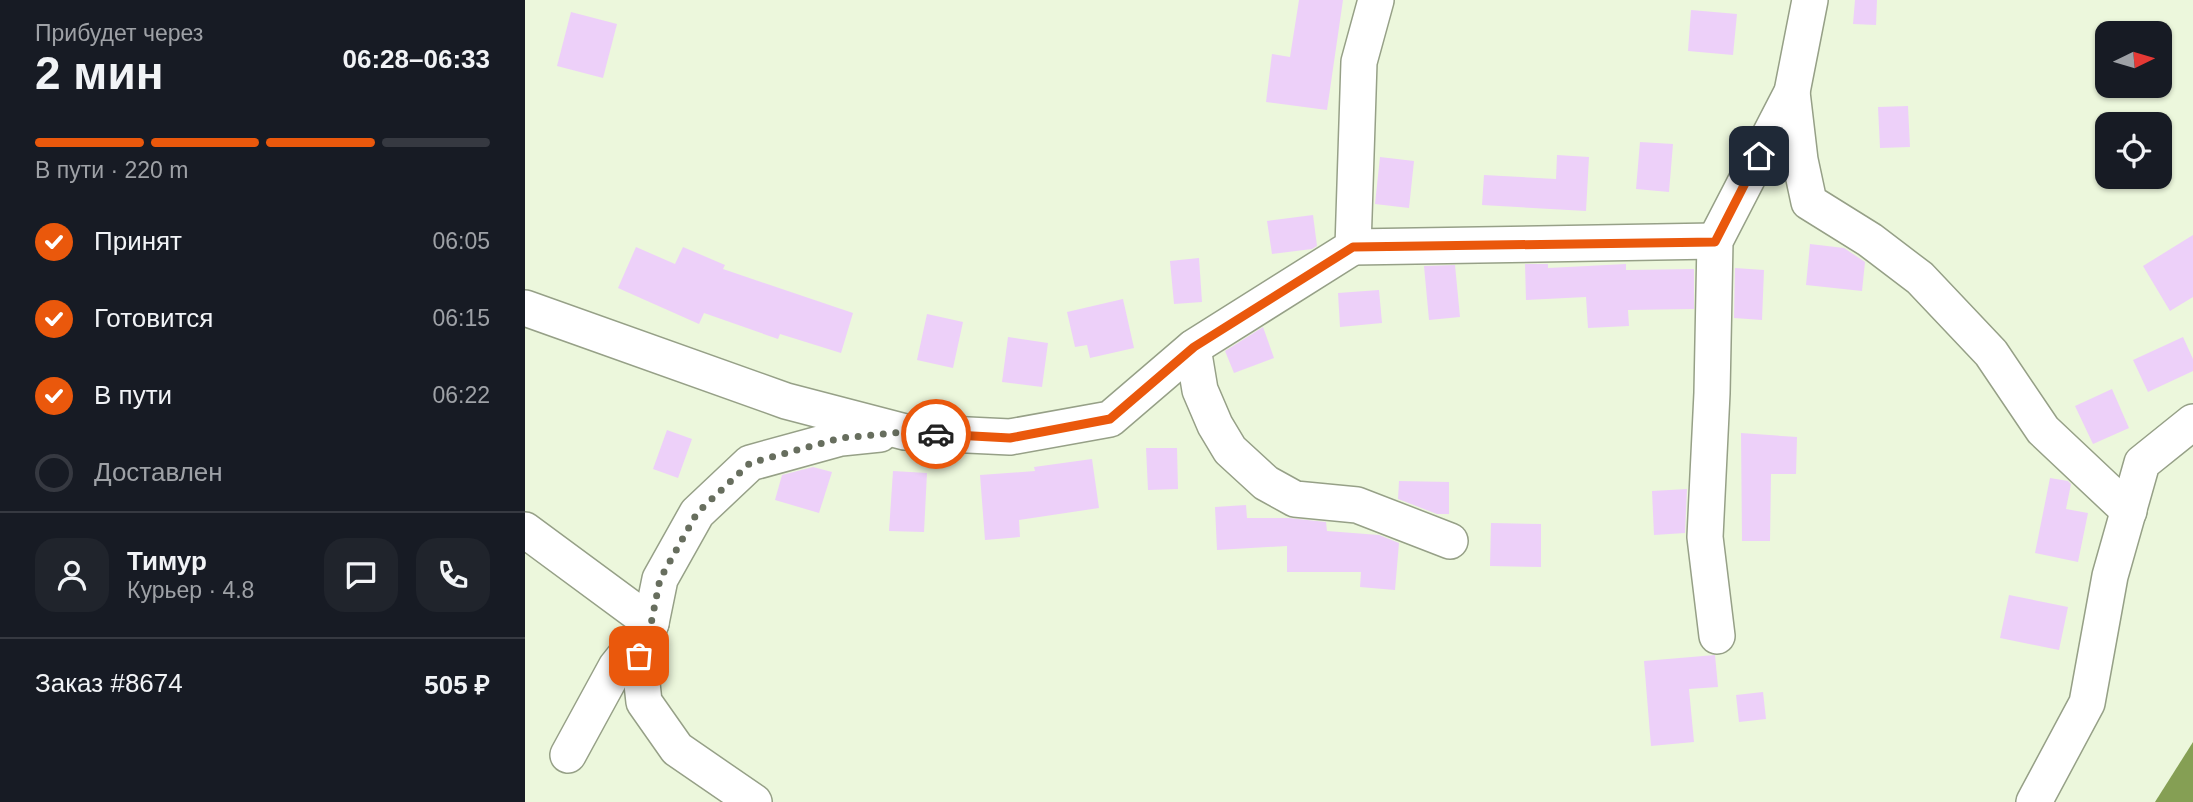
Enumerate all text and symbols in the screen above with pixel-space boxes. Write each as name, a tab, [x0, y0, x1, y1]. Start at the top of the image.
text: Прибудет через	[35, 20, 203, 46]
north arrow	[2095, 21, 2172, 98]
map controls	[2095, 21, 2172, 189]
text: 06:28–06:33	[343, 44, 490, 74]
text: 2 мин	[35, 47, 163, 99]
button: locate	[2095, 112, 2172, 189]
pin	[1729, 126, 1789, 186]
icon: home	[1740, 137, 1778, 175]
text: В пути · 220 m	[35, 157, 188, 183]
icon: check	[35, 223, 73, 261]
text: Принят	[94, 226, 182, 256]
text: 06:05	[432, 228, 490, 254]
icon: check	[35, 300, 73, 338]
text: Готовится	[94, 303, 213, 333]
text: 06:15	[432, 305, 490, 331]
icon: check	[35, 377, 73, 415]
text: В пути	[94, 380, 172, 410]
text: 06:22	[432, 382, 490, 408]
courier	[901, 399, 971, 469]
icon: car	[917, 415, 955, 453]
text: Доставлен	[94, 457, 223, 487]
button: person	[35, 538, 109, 612]
button: chat	[324, 538, 398, 612]
button: phone	[416, 538, 490, 612]
text: Тимур	[127, 546, 207, 576]
text: Курьер · 4.8	[127, 577, 254, 603]
pin	[609, 626, 669, 686]
icon: bag	[620, 637, 658, 675]
text: Заказ #8674	[35, 668, 183, 698]
text: 505 ₽	[424, 670, 490, 700]

